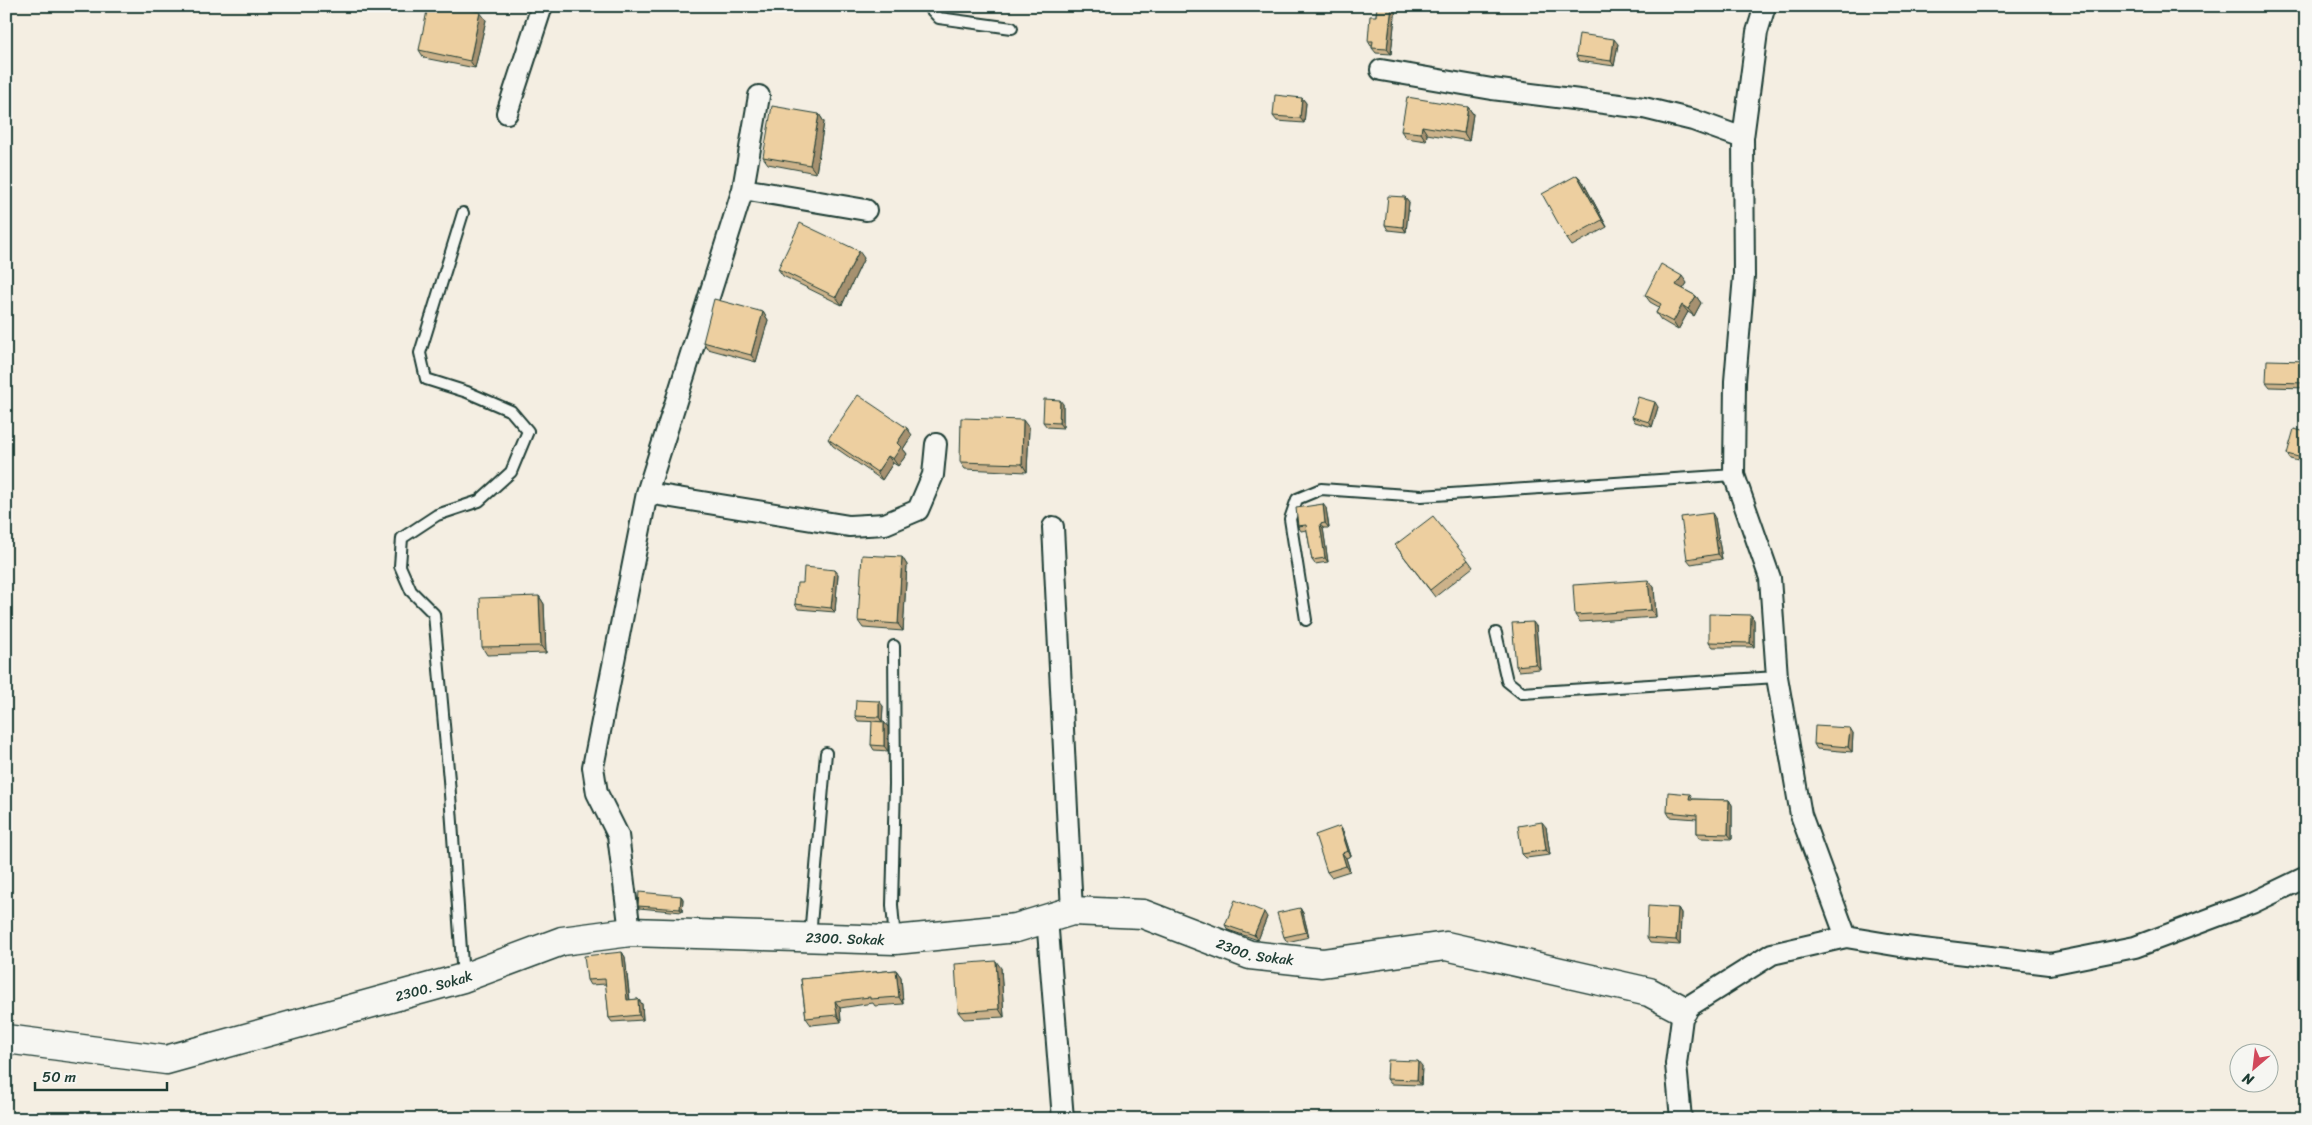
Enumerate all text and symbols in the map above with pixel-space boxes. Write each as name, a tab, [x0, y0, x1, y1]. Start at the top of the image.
street label: 2300. Sokak	[805, 925, 886, 952]
street label: 2300. Sokak	[1213, 931, 1296, 972]
street label: 2300. Sokak	[392, 963, 476, 1009]
north arrow	[2230, 1042, 2280, 1092]
scale bar	[35, 1060, 168, 1092]
text: 50 m	[42, 1064, 77, 1090]
text: N	[2238, 1066, 2259, 1093]

